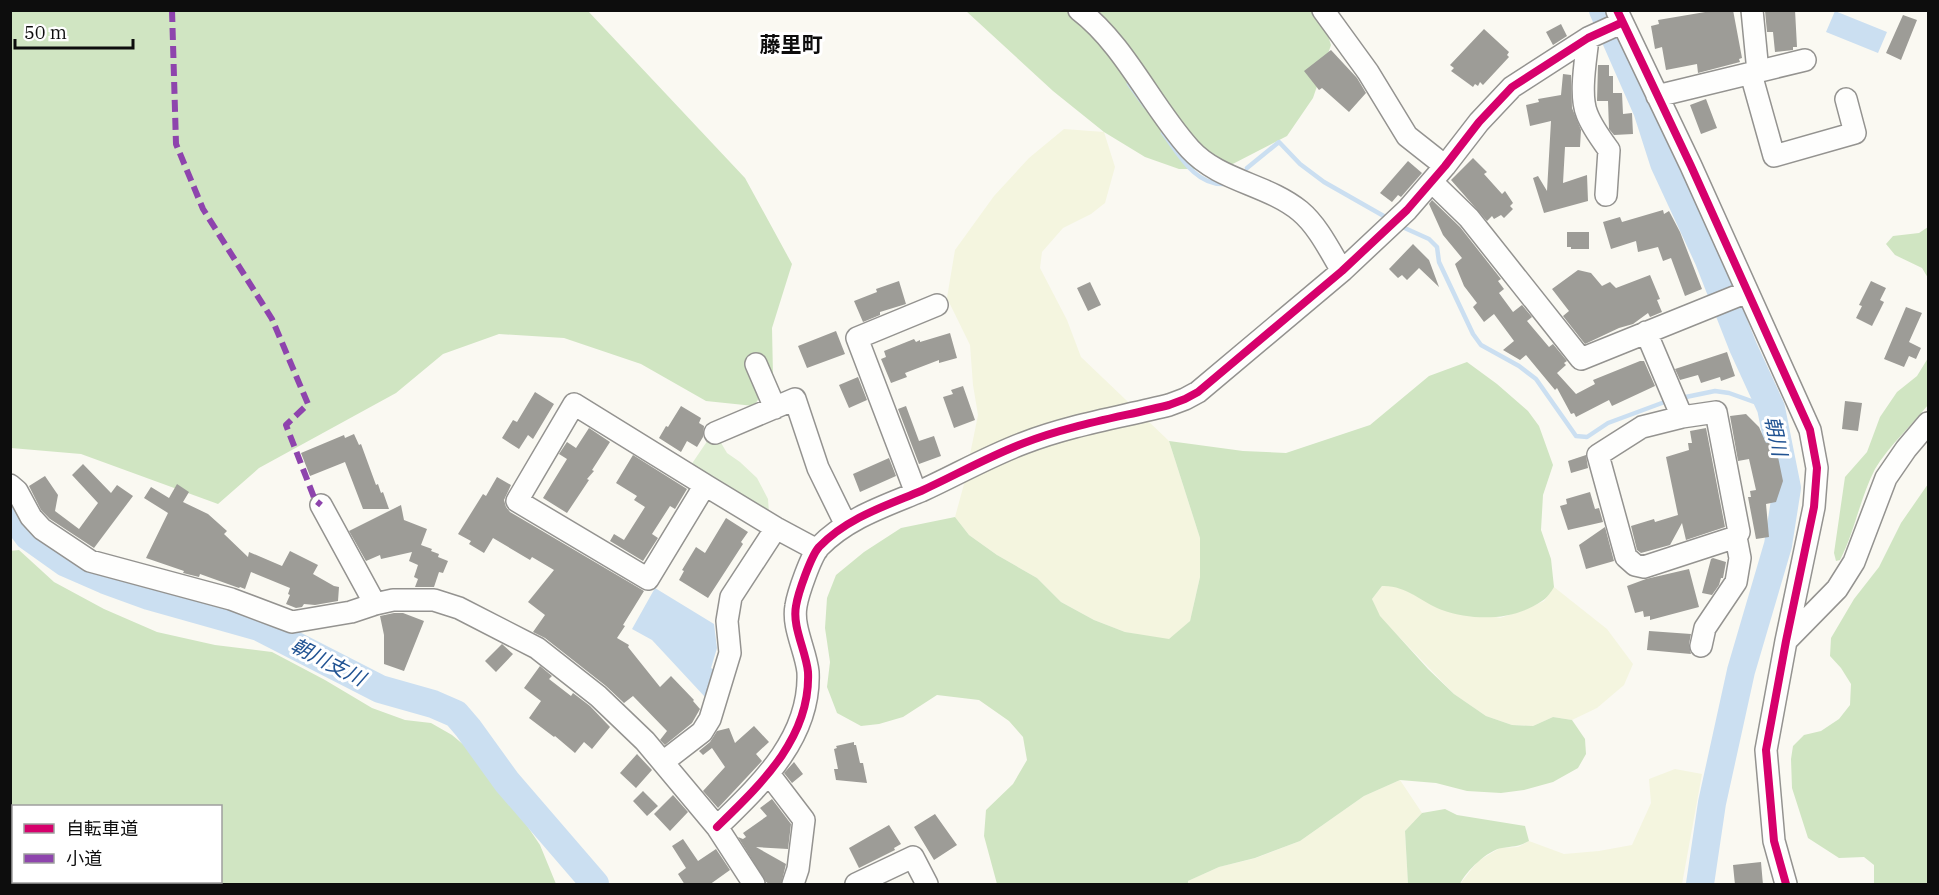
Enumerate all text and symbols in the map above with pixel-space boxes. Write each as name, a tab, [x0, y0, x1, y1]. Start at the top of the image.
scale bar	[15, 12, 134, 50]
text: 50 m	[24, 21, 67, 44]
district label: 藤里町	[760, 30, 823, 58]
water label: 朝川	[1759, 414, 1794, 460]
water label: 朝川支川	[286, 631, 372, 693]
legend	[12, 805, 222, 883]
text: 自転車道	[66, 817, 138, 840]
text: 小道	[66, 847, 102, 870]

